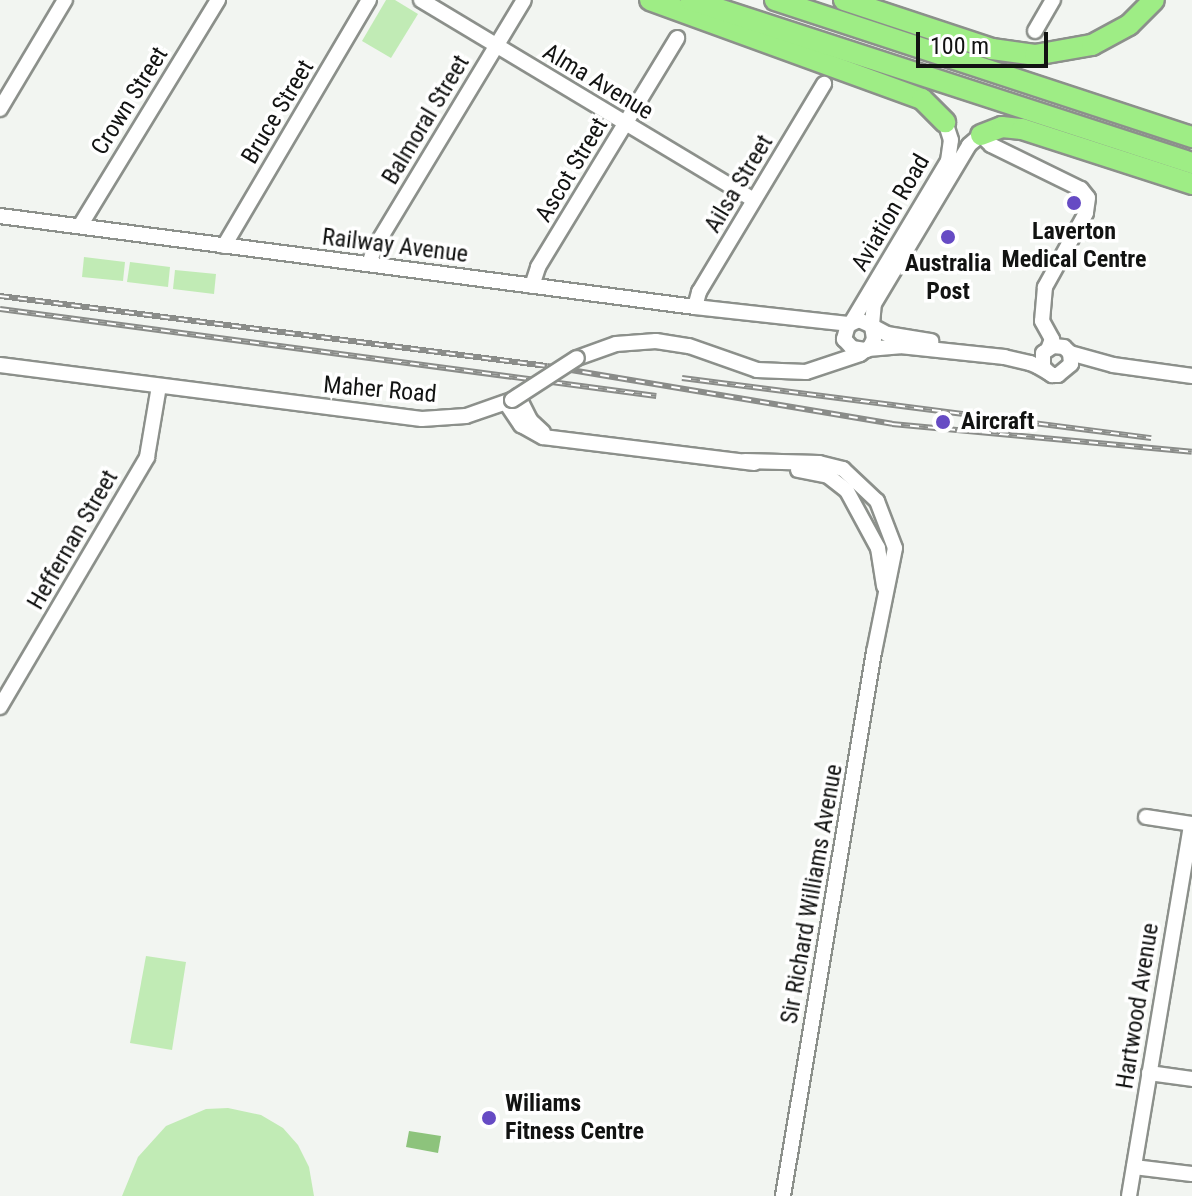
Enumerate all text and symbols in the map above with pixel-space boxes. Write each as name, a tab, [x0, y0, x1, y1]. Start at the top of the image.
scale bar	[920, 16, 1052, 66]
text: 100 m	[930, 32, 989, 60]
street label: Alma Avenue	[538, 38, 658, 126]
street label: Crown Street	[86, 42, 174, 160]
street label: Balmoral Street	[376, 50, 476, 190]
street label: Bruce Street	[236, 55, 320, 169]
street label: Ascot Street	[530, 113, 614, 227]
street label: Ailsa Street	[699, 130, 779, 238]
street label: Aviation Road	[846, 149, 936, 277]
marker: Laverton Medical Centre	[1063, 192, 1085, 214]
place label: Laverton Medical Centre	[1001, 218, 1147, 274]
street label: Railway Avenue	[320, 223, 470, 269]
marker: Australia Post	[939, 228, 957, 246]
place label: Australia Post	[905, 250, 991, 306]
street label: Maher Road	[322, 371, 438, 409]
place label: Aircraft	[961, 408, 1034, 436]
marker: Aircraft	[932, 411, 954, 433]
street label: Heffernan Street	[22, 465, 124, 615]
street label: Sir Richard Williams Avenue	[775, 762, 849, 1026]
street label: Hartwood Avenue	[1111, 921, 1165, 1091]
place label: Wiliams Fitness Centre	[505, 1090, 644, 1146]
marker: Wiliams Fitness Centre	[480, 1109, 498, 1127]

